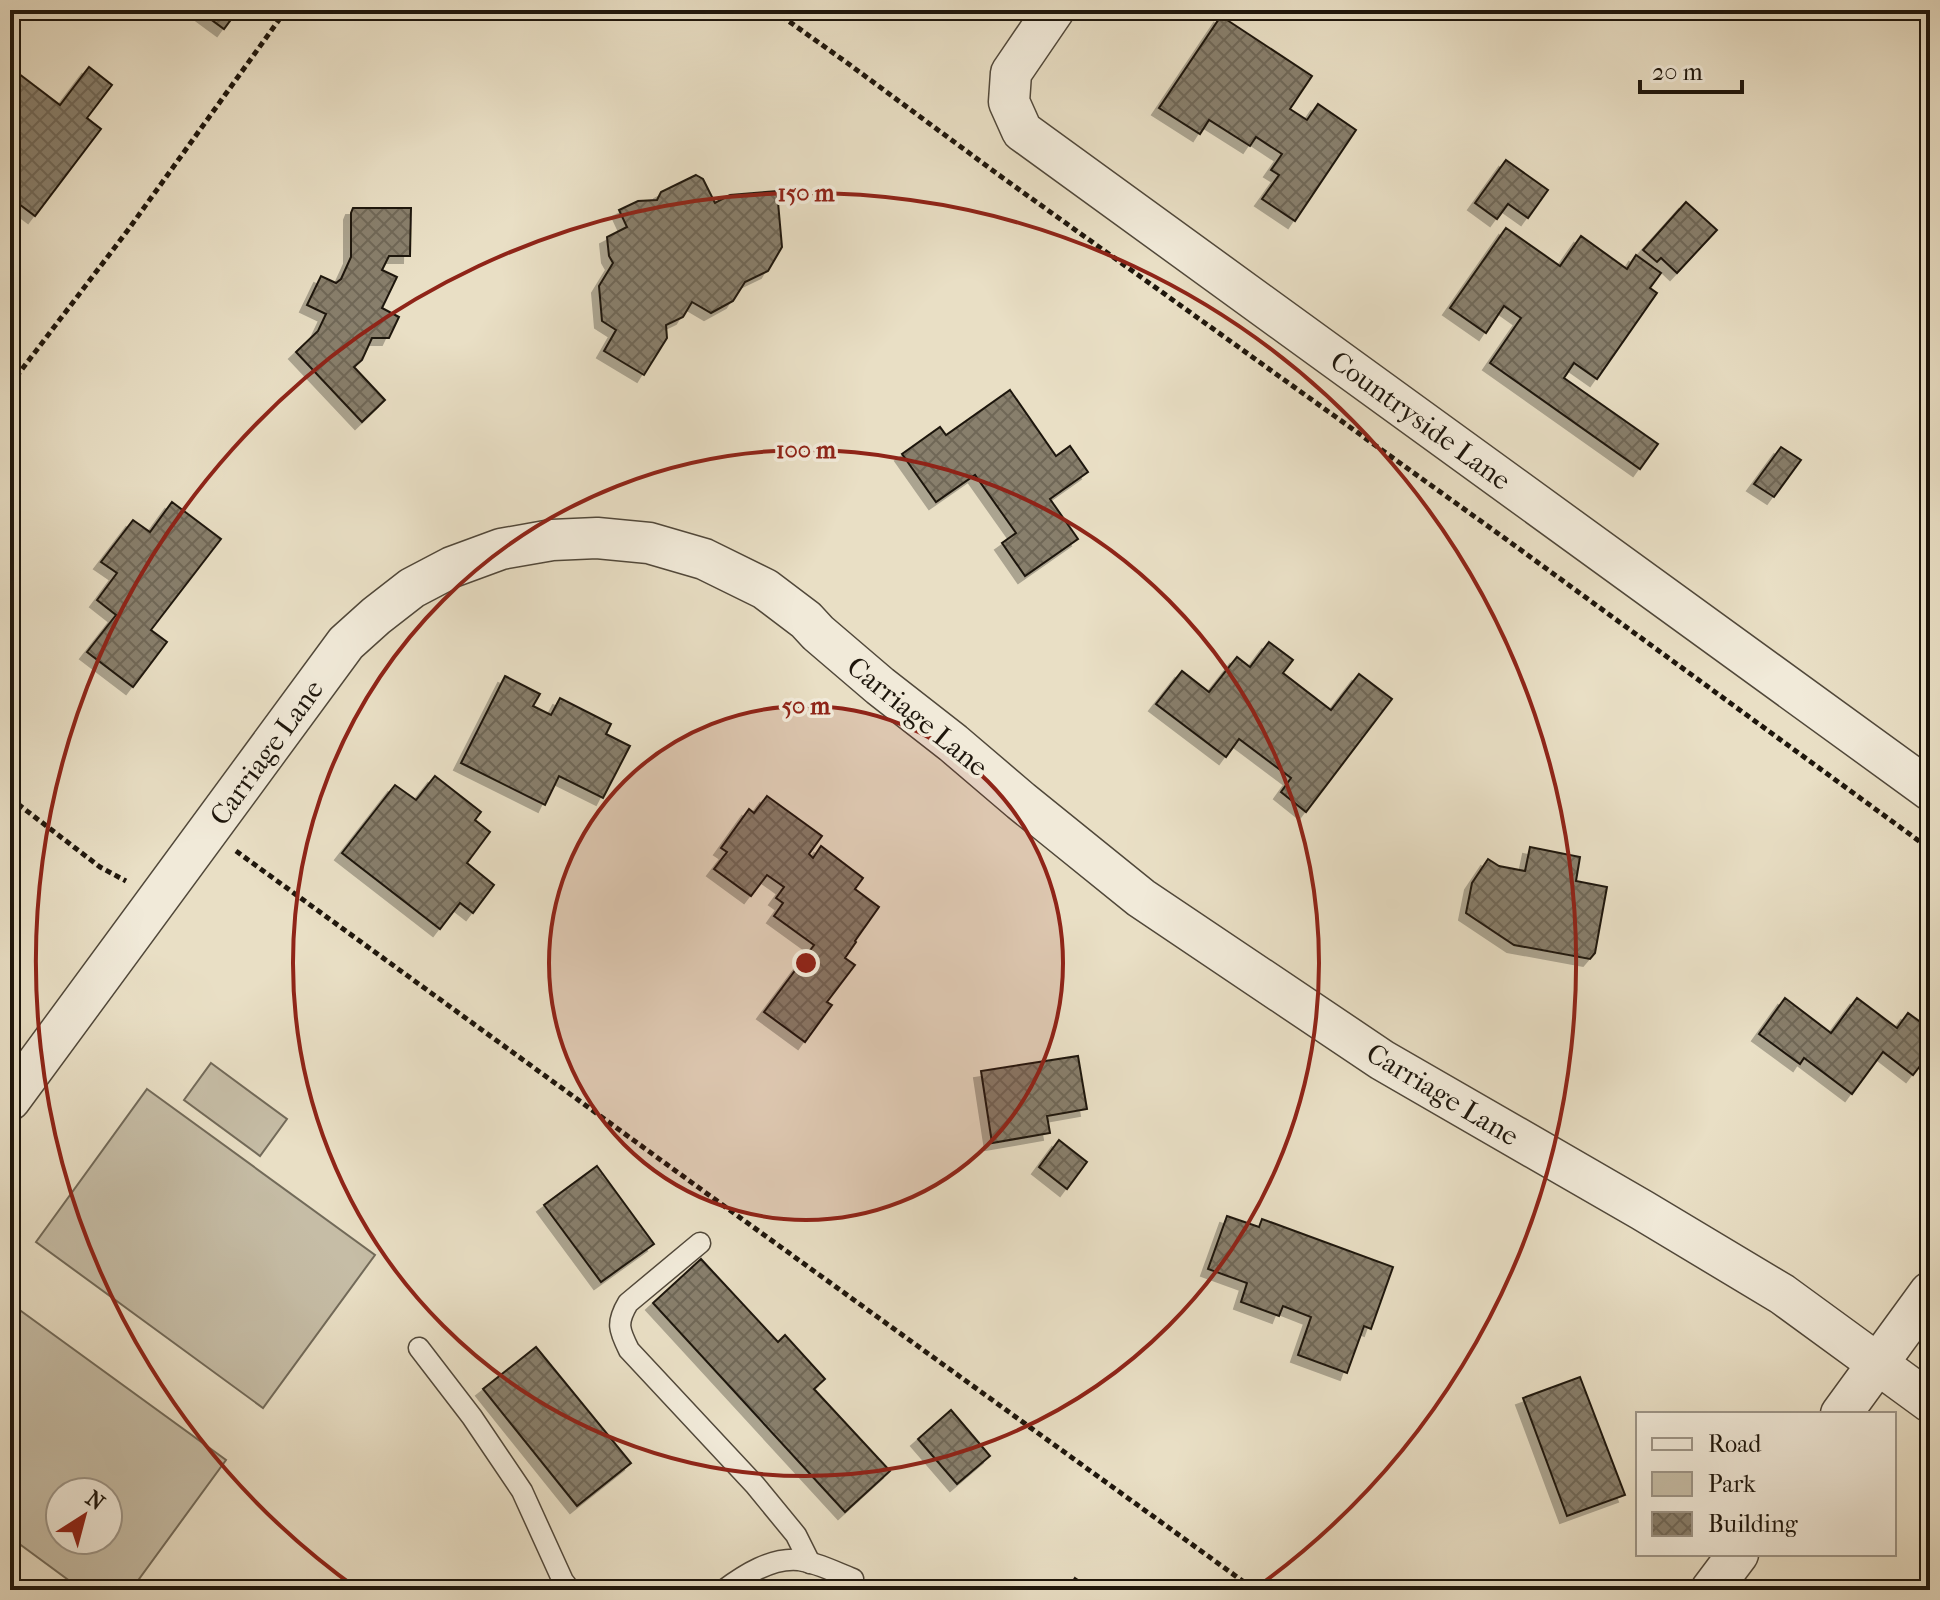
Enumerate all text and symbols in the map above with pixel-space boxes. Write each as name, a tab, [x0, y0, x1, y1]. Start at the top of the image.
scale bar	[1640, 44, 1742, 94]
text: 20 m	[1652, 58, 1703, 86]
text: 150 m	[777, 179, 836, 207]
street label: Countryside Lane	[1324, 344, 1517, 497]
text: 100 m	[776, 436, 837, 464]
street label: Carriage Lane	[841, 650, 995, 783]
street label: Carriage Lane	[203, 673, 330, 831]
text: 50 m	[782, 692, 831, 720]
centre of rings	[792, 949, 820, 977]
street label: Carriage Lane	[1361, 1036, 1525, 1153]
legend	[1636, 1412, 1896, 1556]
text: Road	[1708, 1430, 1762, 1458]
text: Park	[1708, 1470, 1756, 1498]
north arrow	[44, 1476, 124, 1556]
text: N	[81, 1485, 110, 1516]
text: Building	[1708, 1510, 1799, 1538]

